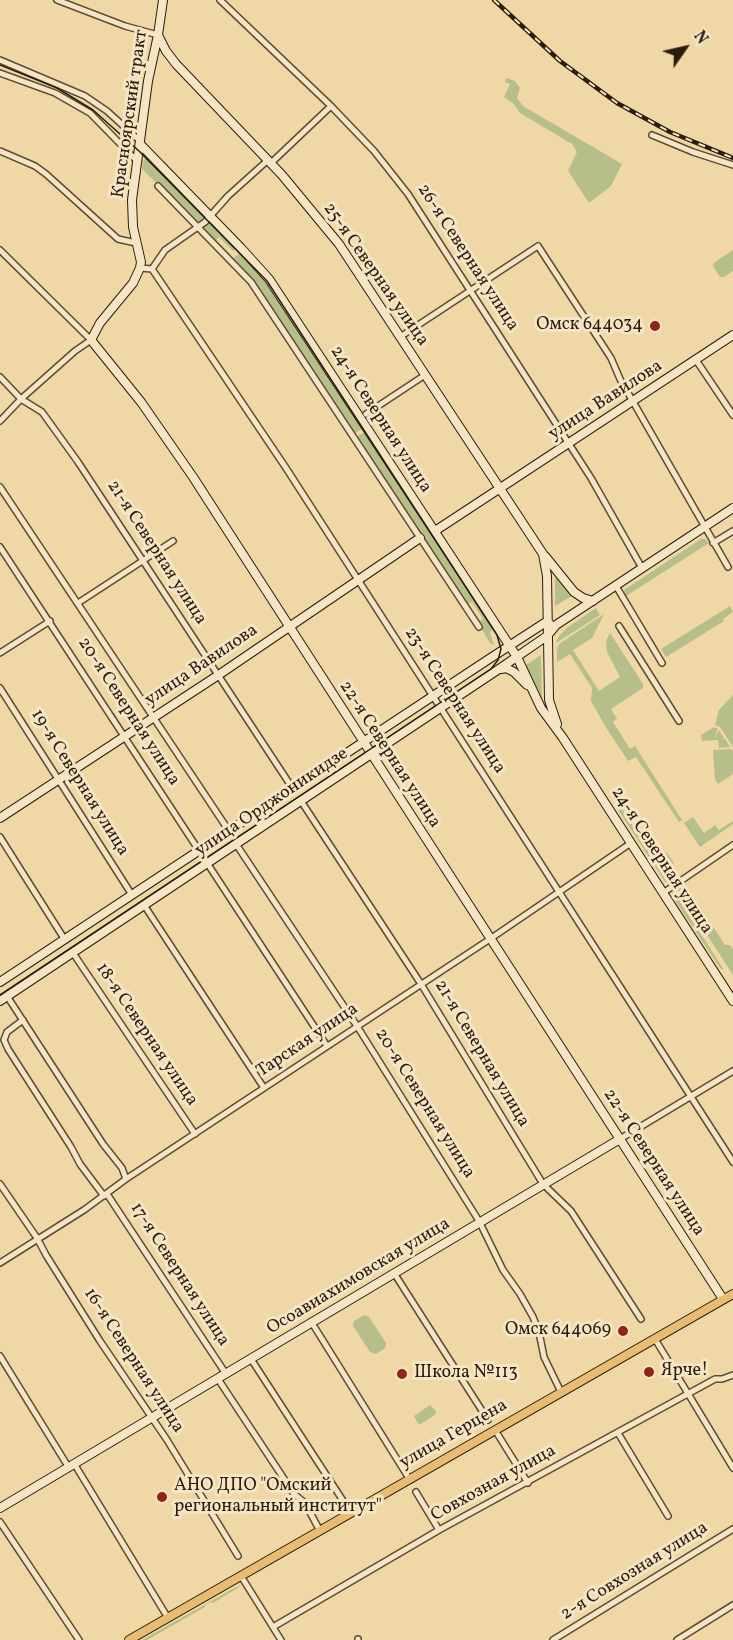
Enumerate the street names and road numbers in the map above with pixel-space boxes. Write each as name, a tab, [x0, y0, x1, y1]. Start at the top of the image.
street label: Красноярский тракт	[108, 28, 154, 200]
street label: 26-я Северная улица	[411, 180, 523, 336]
street label: 25-я Северная улица	[317, 199, 433, 351]
street label: 24-я Северная улица	[324, 342, 436, 498]
street label: улица Вавилова	[545, 356, 667, 446]
street label: 21-я Северная улица	[101, 477, 211, 629]
street label: улица Вавилова	[141, 620, 263, 712]
street label: 23-я Северная улица	[399, 624, 509, 778]
street label: 20-я Северная улица	[72, 634, 184, 790]
street label: 22-я Северная улица	[333, 677, 445, 833]
street label: 19-я Северная улица	[25, 706, 133, 860]
street label: улица Орджоникидзе	[191, 744, 353, 862]
street label: 24-я Северная улица	[605, 783, 717, 939]
street label: 18-я Северная улица	[90, 959, 202, 1111]
street label: 21-я Северная улица	[429, 976, 533, 1132]
street label: Тарская улица	[253, 999, 363, 1083]
street label: 20-я Северная улица	[369, 1025, 479, 1183]
street label: 22-я Северная улица	[597, 1085, 709, 1241]
street label: 17-я Северная улица	[125, 1199, 233, 1351]
street label: Осоавиахимовская улица	[264, 1214, 454, 1340]
street label: 16-я Северная улица	[78, 1284, 188, 1438]
street label: улица Герцена	[396, 1395, 512, 1475]
street label: Совхозная улица	[428, 1441, 560, 1527]
street label: 2-я Совхозная улица	[557, 1518, 713, 1626]

